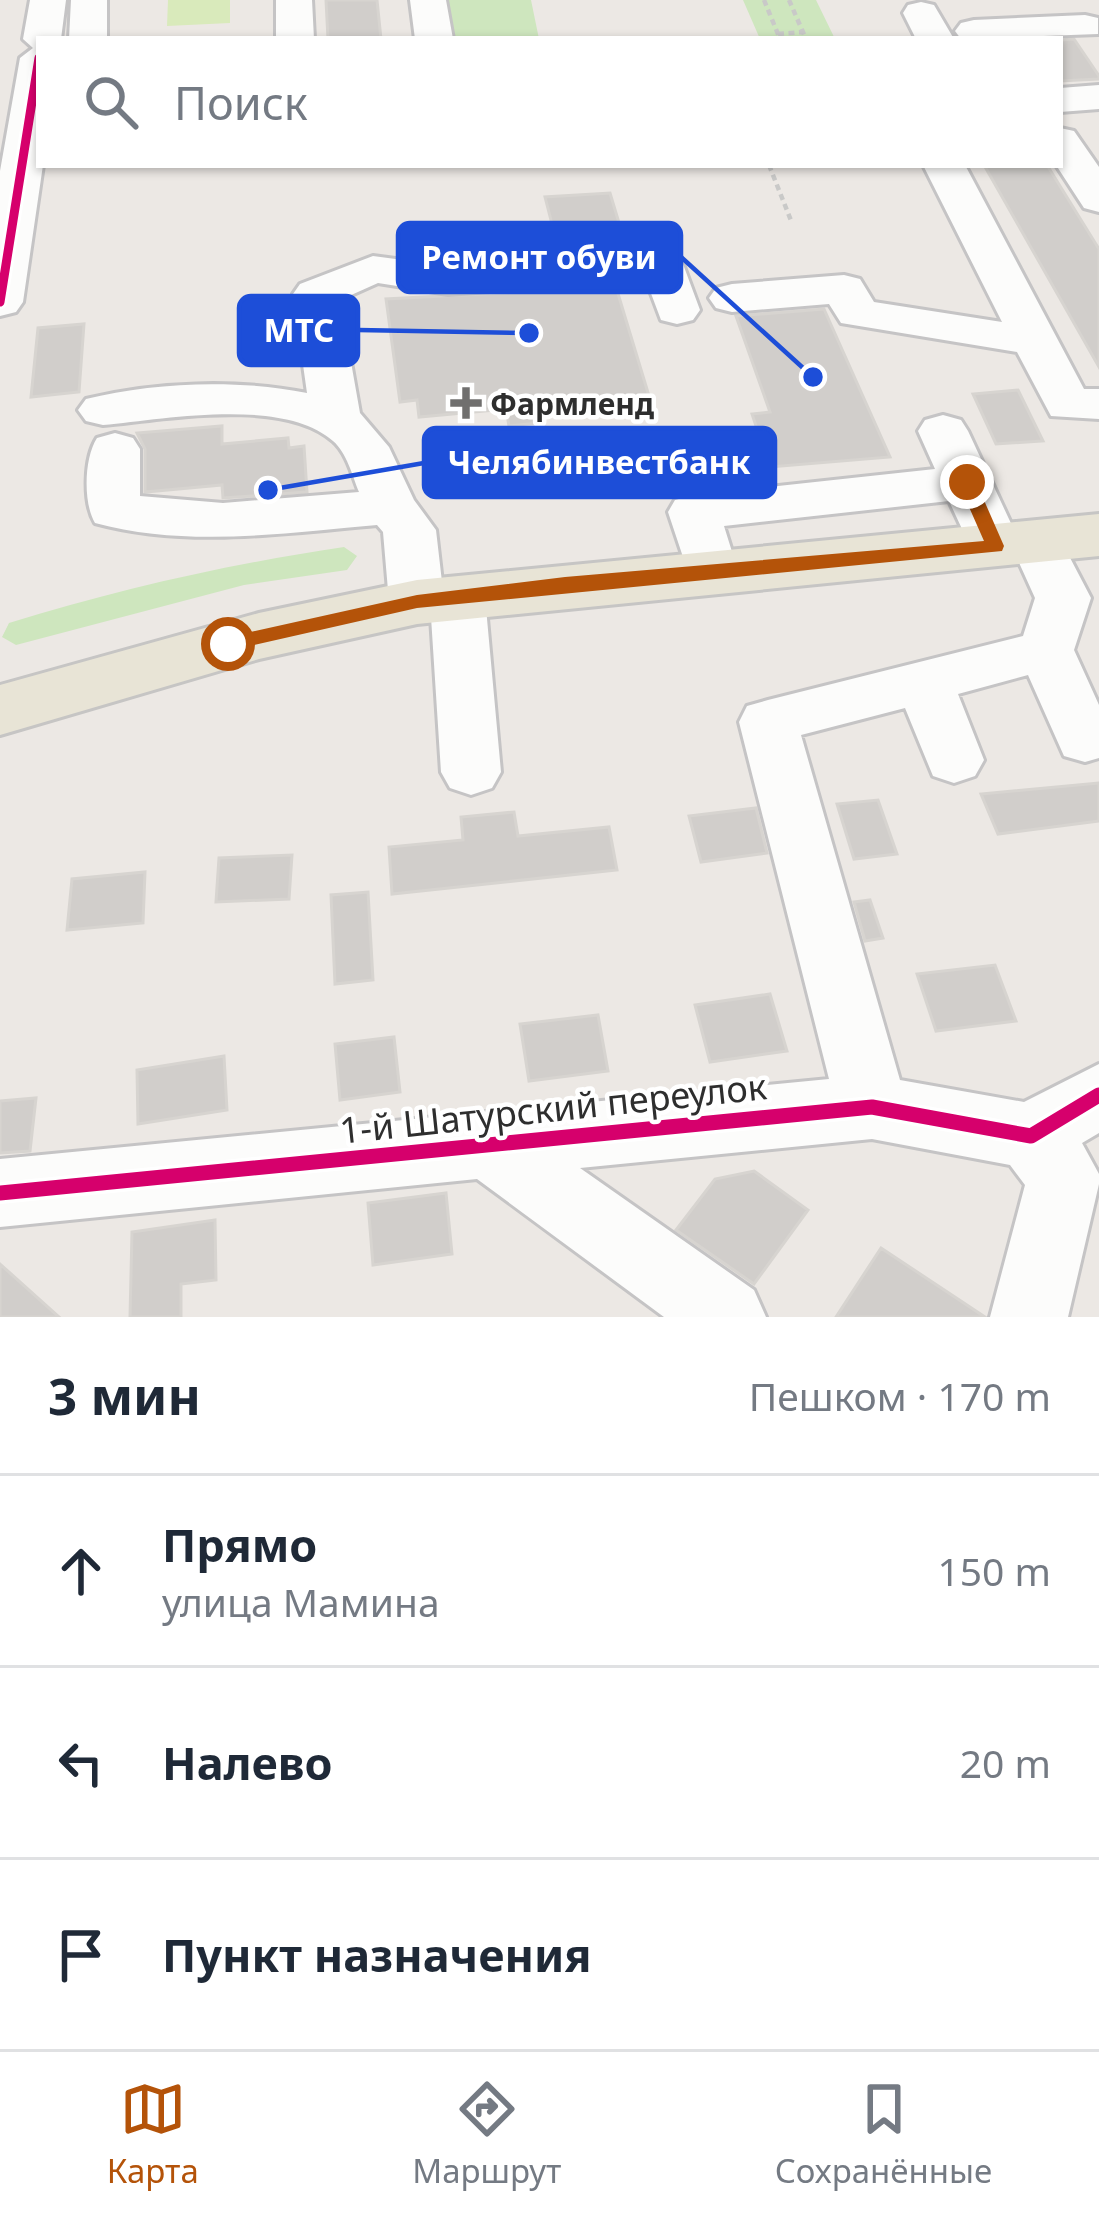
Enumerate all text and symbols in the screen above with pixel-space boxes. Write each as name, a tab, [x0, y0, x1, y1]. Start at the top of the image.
search box	[36, 36, 1063, 168]
icon: search	[78, 69, 144, 135]
text: Поиск	[174, 72, 308, 133]
callout: Ремонт обуви	[398, 223, 681, 292]
text: Ремонт обуви	[421, 234, 657, 279]
callout: МТС	[239, 296, 358, 365]
text: МТС	[264, 307, 334, 352]
place label: Фармленд	[490, 383, 654, 424]
marker: Фармленд	[453, 390, 479, 416]
callout: Челябинвестбанк	[424, 428, 775, 497]
text: Челябинвестбанк	[447, 439, 751, 484]
route end	[940, 455, 994, 509]
route start	[201, 617, 255, 671]
street label: 1-й Шатурский переулок	[337, 1061, 769, 1155]
text: 3 мин	[48, 1360, 201, 1430]
text: Пешком · 170 m	[749, 1369, 1051, 1422]
text: Прямо	[162, 1514, 317, 1575]
icon: ahead	[48, 1538, 114, 1604]
text: 150 m	[937, 1544, 1051, 1597]
text: улица Мамина	[162, 1575, 440, 1628]
icon: left	[48, 1730, 114, 1796]
text: Налево	[162, 1732, 333, 1793]
text: 20 m	[960, 1736, 1051, 1789]
icon: arrive	[48, 1922, 114, 1988]
text: Пункт назначения	[162, 1924, 592, 1985]
tab: Карта	[107, 2076, 199, 2193]
tab: Маршрут	[412, 2076, 561, 2193]
tab: Сохранённые	[775, 2076, 992, 2193]

